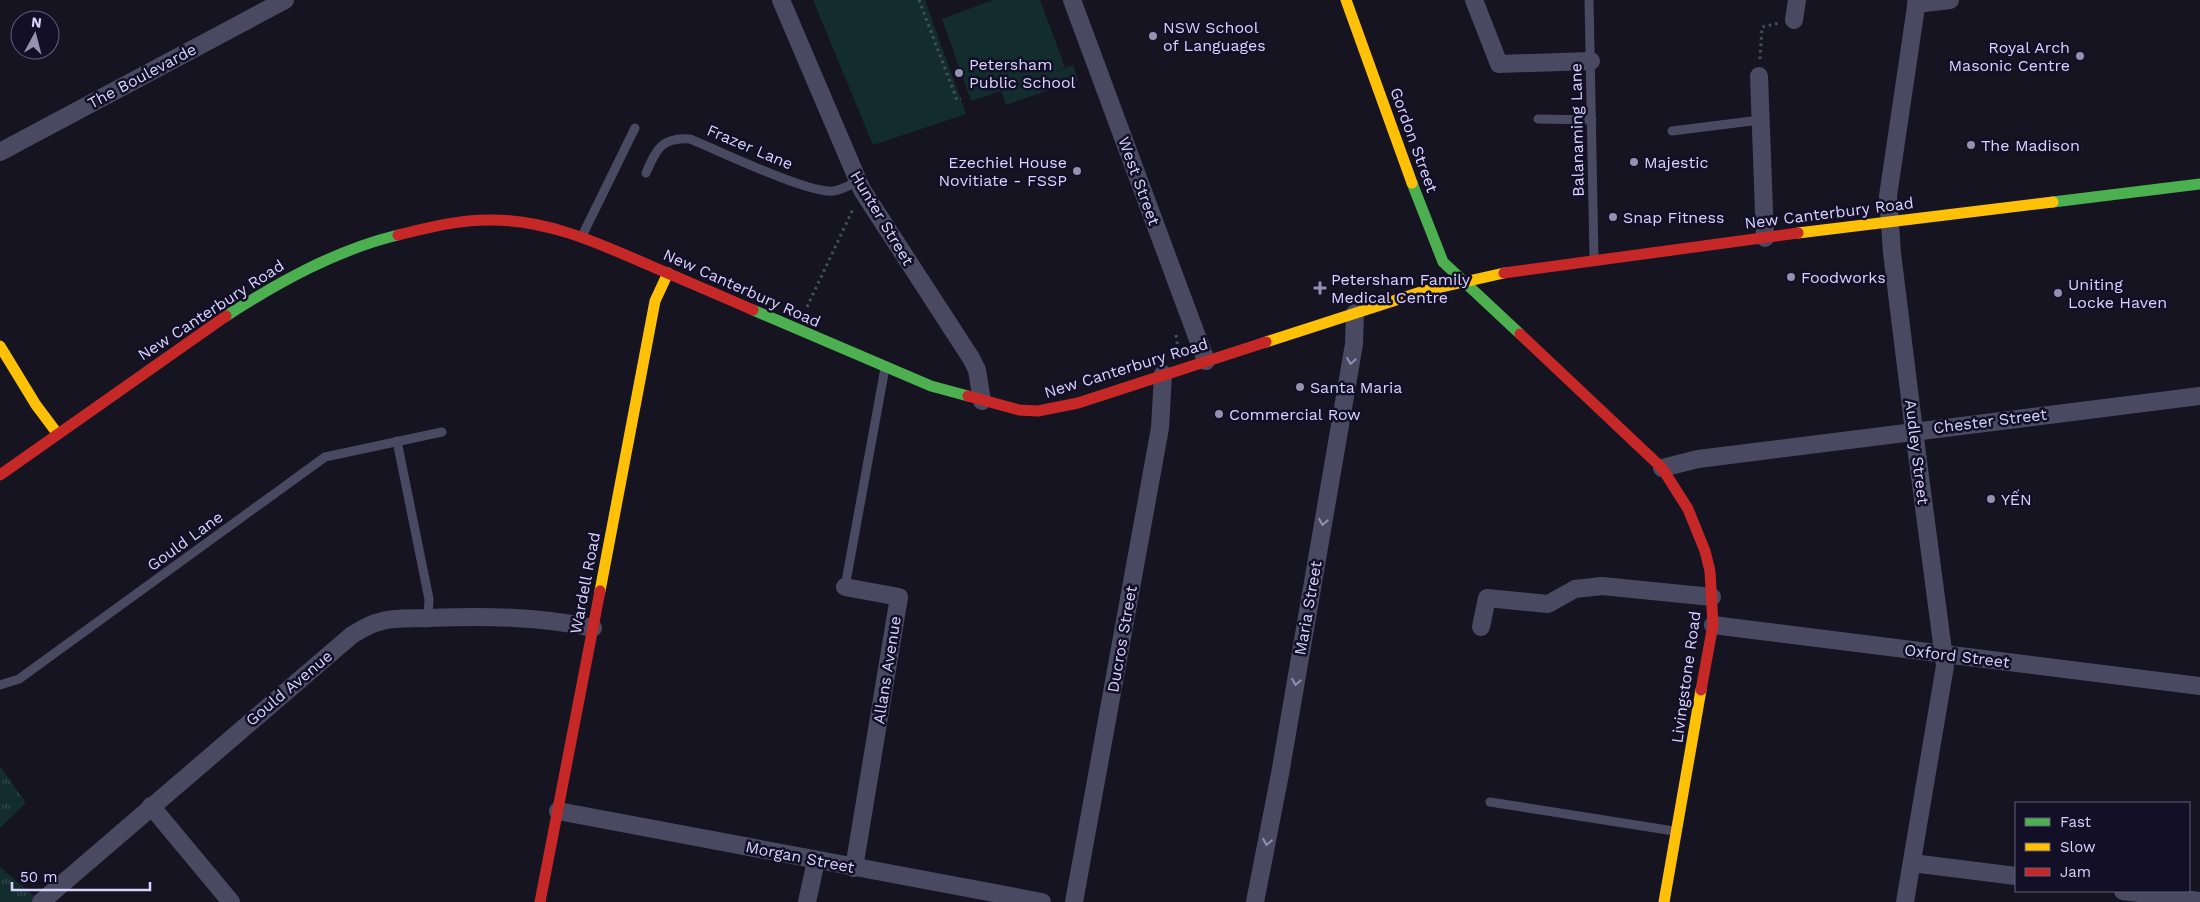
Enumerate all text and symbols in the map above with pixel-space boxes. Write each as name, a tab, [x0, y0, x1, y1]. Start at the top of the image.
north arrow	[10, 10, 60, 60]
text: N	[30, 14, 43, 31]
place label: NSW School of Languages	[1163, 18, 1266, 55]
marker: NSW School of Languages	[1147, 30, 1159, 42]
place label: Royal Arch Masonic Centre	[1949, 38, 2070, 75]
street label: The Boulevarde	[84, 39, 200, 113]
marker: Royal Arch Masonic Centre	[2074, 50, 2086, 62]
place label: Petersham Public School	[969, 55, 1076, 92]
street label: Balanaming Lane	[1566, 63, 1588, 197]
marker: Petersham Public School	[953, 67, 965, 79]
street label: Gordon Street	[1386, 85, 1442, 195]
street label: Frazer Lane	[704, 120, 796, 174]
street label: West Street	[1114, 134, 1164, 228]
place label: The Madison	[1981, 136, 2080, 155]
marker: The Madison	[1965, 139, 1977, 151]
place label: Ezechiel House Novitiate - FSSP	[938, 153, 1067, 190]
place label: Majestic	[1644, 153, 1709, 172]
marker: Majestic	[1628, 156, 1640, 168]
marker: Ezechiel House Novitiate - FSSP	[1071, 165, 1083, 177]
street label: Hunter Street	[846, 167, 918, 269]
street label: New Canterbury Road	[1743, 193, 1915, 233]
place label: Snap Fitness	[1623, 208, 1724, 227]
marker: Snap Fitness	[1607, 211, 1619, 223]
street label: New Canterbury Road	[660, 245, 824, 331]
street label: New Canterbury Road	[134, 256, 288, 364]
place label: Foodworks	[1801, 268, 1886, 287]
place label: Petersham Family Medical Centre	[1331, 270, 1471, 307]
marker: Foodworks	[1785, 271, 1797, 283]
place label: Uniting Locke Haven	[2068, 275, 2167, 312]
marker: Petersham Family Medical Centre	[1313, 281, 1327, 295]
marker: Uniting Locke Haven	[2052, 287, 2064, 299]
street label: New Canterbury Road	[1042, 334, 1210, 402]
one-way arrow	[1346, 357, 1356, 366]
place label: Santa Maria	[1310, 378, 1402, 397]
marker: Santa Maria	[1294, 381, 1306, 393]
street label: Audley Street	[1901, 398, 1933, 506]
place label: Commercial Row	[1229, 405, 1361, 424]
street label: Chester Street	[1932, 405, 2048, 437]
marker: Commercial Row	[1213, 408, 1225, 420]
place label: YẾN	[2001, 489, 2032, 509]
marker: YẾN	[1985, 493, 1997, 505]
street label: Gould Lane	[143, 507, 227, 575]
one-way arrow	[1319, 517, 1329, 526]
street label: Wardell Road	[566, 531, 604, 635]
street label: Maria Street	[1290, 559, 1326, 657]
street label: Ducros Street	[1103, 584, 1141, 694]
street label: Livingstone Road	[1667, 610, 1705, 744]
street label: Allans Avenue	[869, 615, 905, 725]
street label: Oxford Street	[1903, 640, 2011, 672]
street label: Gould Avenue	[242, 646, 336, 730]
one-way arrow	[1291, 677, 1301, 686]
legend	[2015, 802, 2190, 892]
text: Fast	[2060, 813, 2092, 831]
street label: Morgan Street	[744, 837, 856, 877]
one-way arrow	[1262, 837, 1272, 846]
text: Slow	[2060, 838, 2096, 856]
scale bar	[12, 860, 150, 892]
text: Jam	[2060, 863, 2091, 881]
text: 50 m	[20, 868, 57, 886]

